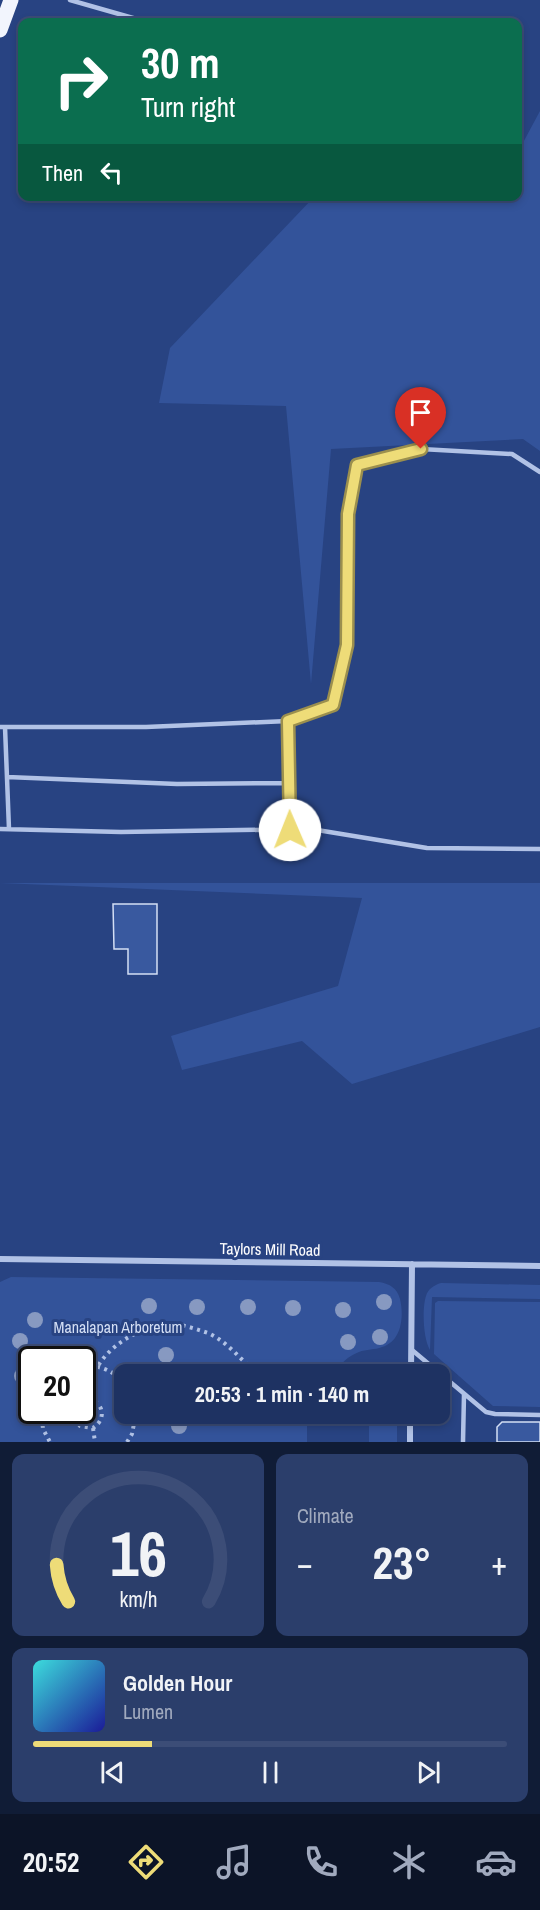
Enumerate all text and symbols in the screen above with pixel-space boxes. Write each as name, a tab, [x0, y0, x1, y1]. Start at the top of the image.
text: 30 m	[141, 35, 220, 91]
icon: right	[42, 42, 120, 120]
text: Turn right	[141, 89, 235, 125]
icon: left	[95, 156, 128, 189]
text: Then	[42, 158, 83, 188]
pin	[395, 387, 446, 449]
icon: arrive	[404, 396, 437, 429]
position arrow	[258, 798, 322, 862]
street label: Taylors Mill Road	[219, 1237, 321, 1261]
park label: Manalapan Arboretum	[53, 1316, 183, 1338]
speed limit sign: 20	[18, 1346, 96, 1424]
text: 20:53 · 1 min · 140 m	[195, 1379, 369, 1409]
text: Climate	[297, 1502, 354, 1529]
text: 16	[110, 1511, 166, 1595]
text: 23°	[372, 1532, 432, 1593]
text: −	[297, 1541, 313, 1585]
text: +	[491, 1541, 507, 1585]
text: km/h	[119, 1585, 157, 1614]
text: Golden Hour	[123, 1668, 232, 1698]
text: Lumen	[123, 1698, 173, 1725]
icon: previous	[96, 1756, 129, 1789]
icon: pause	[254, 1756, 287, 1789]
icon: next	[412, 1756, 445, 1789]
icon: directions	[125, 1841, 167, 1883]
icon: music	[213, 1841, 255, 1883]
icon: phone	[300, 1841, 342, 1883]
icon: climate	[388, 1841, 430, 1883]
icon: car	[475, 1841, 517, 1883]
text: 20:52	[23, 1844, 79, 1880]

